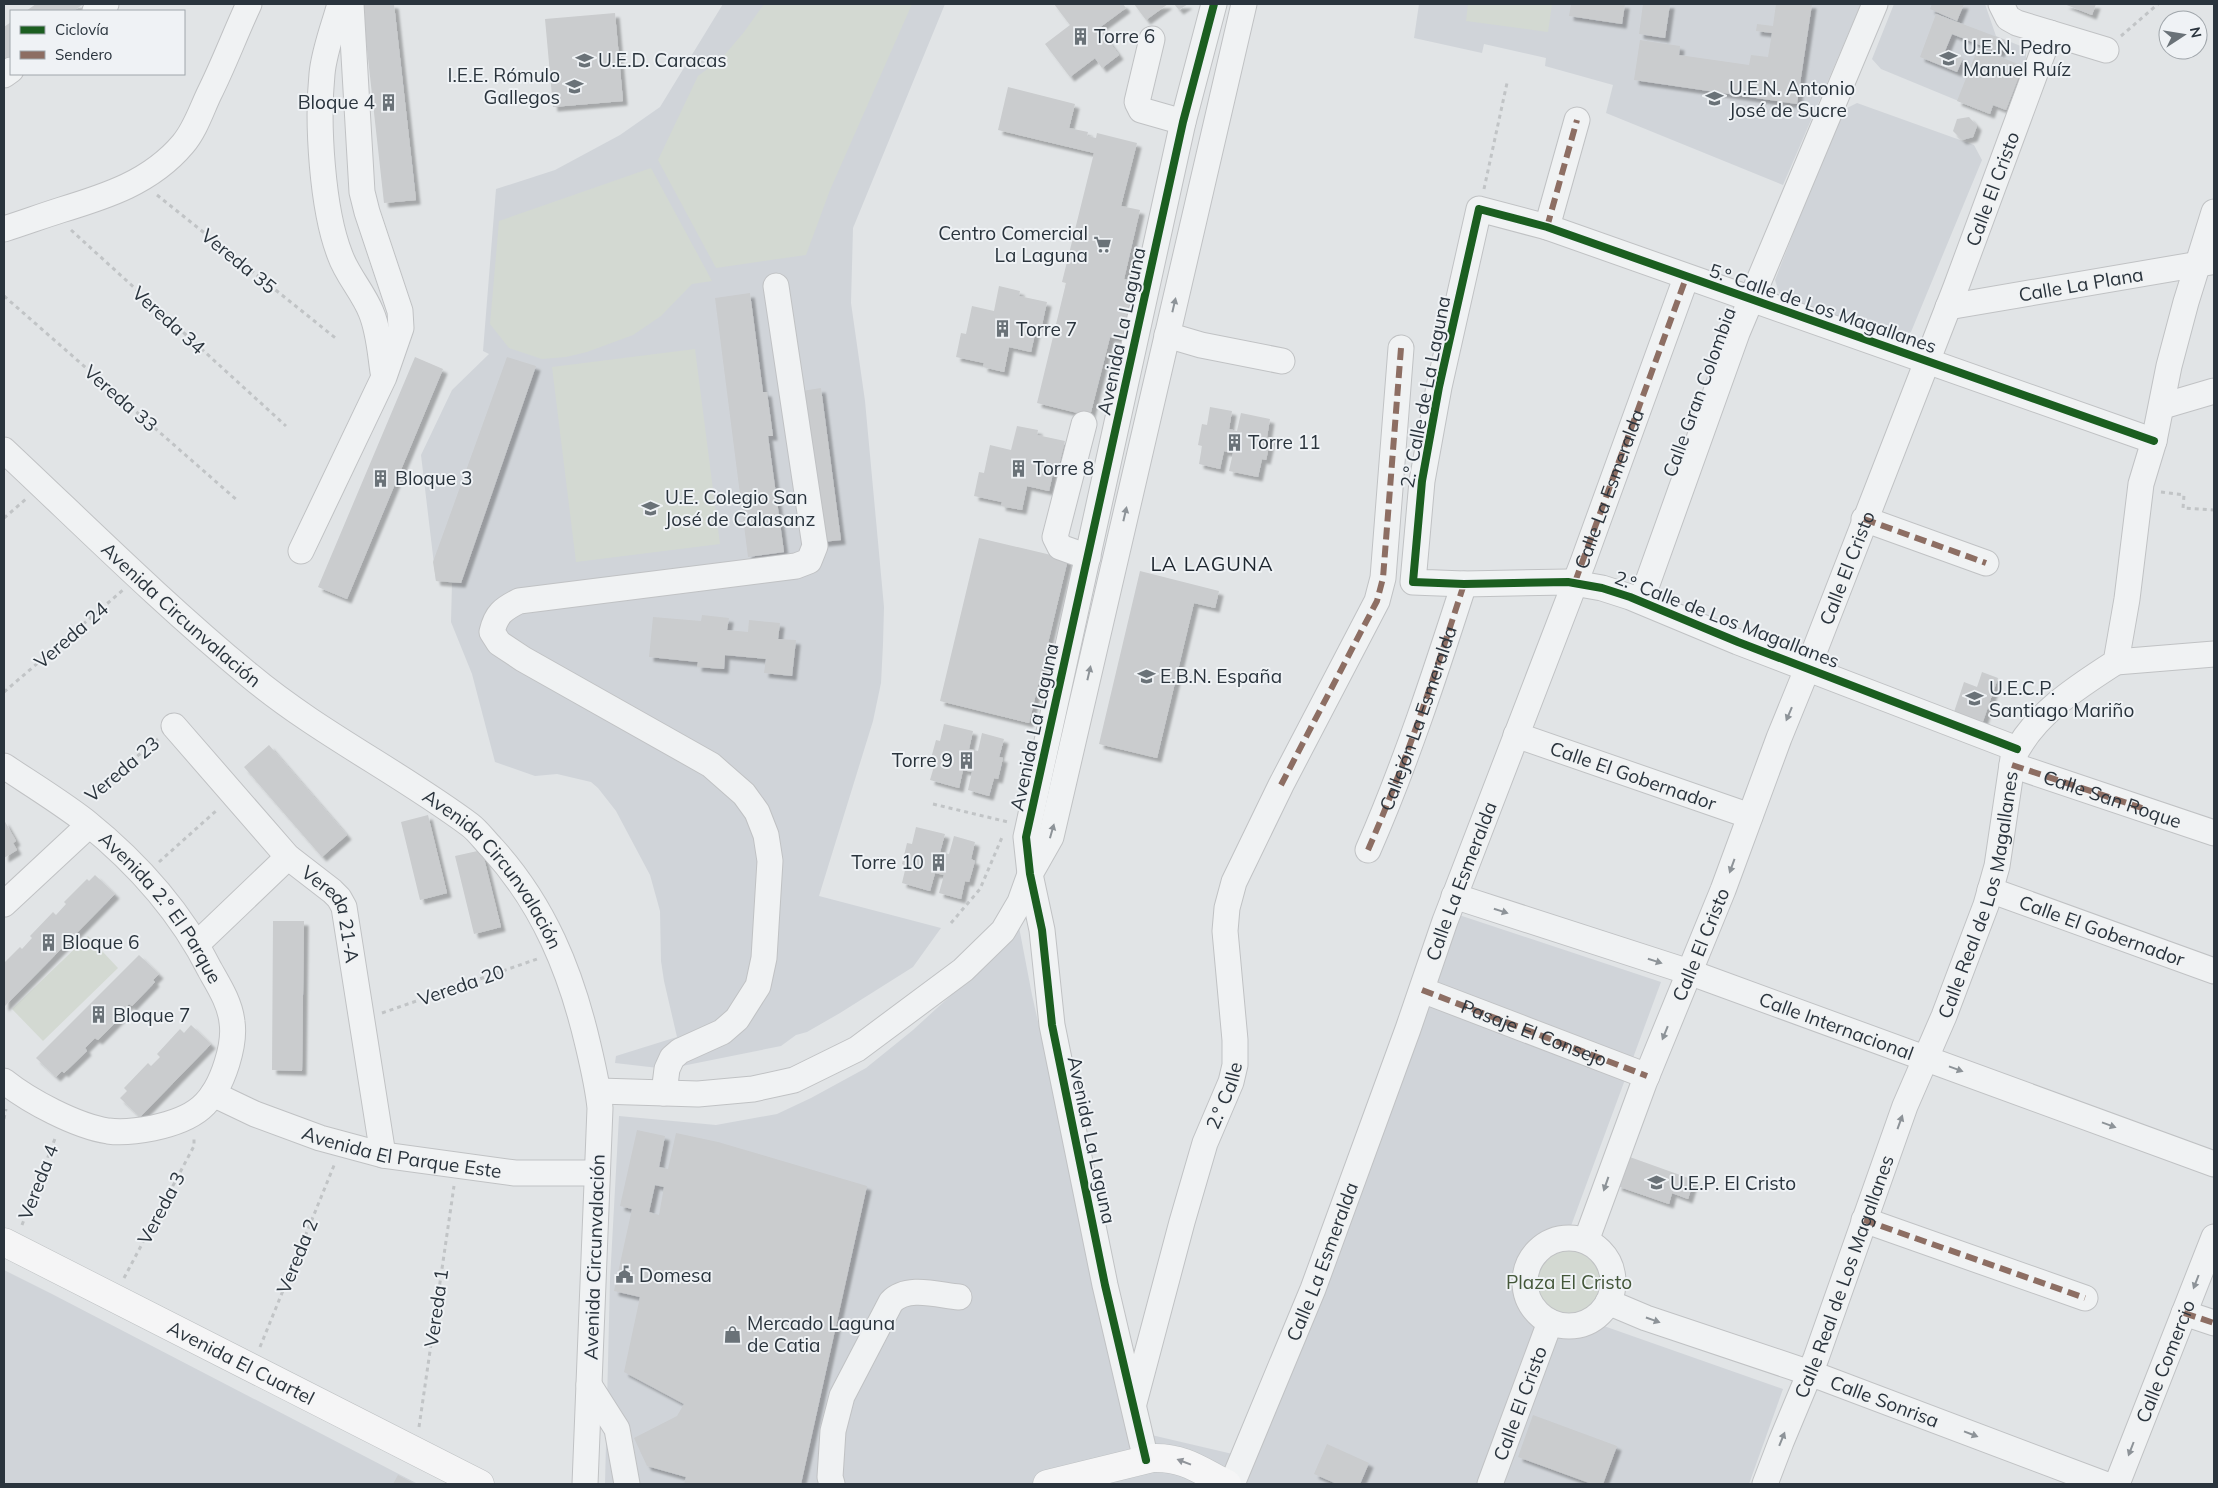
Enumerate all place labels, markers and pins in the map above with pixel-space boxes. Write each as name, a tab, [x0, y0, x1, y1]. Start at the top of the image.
place label: Torre 6	[1094, 24, 1155, 48]
building icon: Torre 6	[1070, 26, 1090, 46]
place label: U.E.N. Pedro Manuel Ruíz	[1963, 35, 2071, 81]
place label: U.E.D. Caracas	[598, 48, 727, 72]
school or university icon: U.E.N. Pedro Manuel Ruíz	[1939, 48, 1959, 68]
school or university icon: U.E.D. Caracas	[574, 50, 594, 70]
place label: I.E.E. Rómulo Gallegos	[448, 63, 560, 109]
school or university icon: I.E.E. Rómulo Gallegos	[564, 76, 584, 96]
place label: U.E.N. Antonio José de Sucre	[1729, 76, 1855, 122]
school or university icon: U.E.N. Antonio José de Sucre	[1705, 89, 1725, 109]
place label: Bloque 4	[298, 90, 375, 114]
building icon: Bloque 4	[379, 92, 399, 112]
place label: Centro Comercial La Laguna	[938, 221, 1088, 267]
supermarket icon: Centro Comercial La Laguna	[1092, 234, 1112, 254]
place label: Torre 7	[1016, 317, 1077, 341]
building icon: Torre 7	[992, 319, 1012, 339]
place label: Torre 11	[1248, 430, 1321, 454]
building icon: Torre 11	[1224, 432, 1244, 452]
place label: Torre 8	[1033, 456, 1094, 480]
building icon: Torre 8	[1009, 458, 1029, 478]
place label: Bloque 3	[395, 466, 472, 490]
building icon: Bloque 3	[371, 468, 391, 488]
place label: U.E. Colegio San José de Calasanz	[665, 485, 815, 531]
school or university icon: U.E. Colegio San José de Calasanz	[641, 498, 661, 518]
place label: E.B.N. España	[1160, 664, 1282, 688]
school or university icon: E.B.N. España	[1136, 666, 1156, 686]
place label: U.E.C.P. Santiago Mariño	[1989, 676, 2134, 722]
school or university icon: U.E.C.P. Santiago Mariño	[1965, 689, 1985, 709]
place label: Torre 9	[892, 748, 953, 772]
building icon: Torre 9	[957, 750, 977, 770]
place label: Torre 10	[851, 850, 924, 874]
building icon: Torre 10	[928, 852, 948, 872]
place label: Bloque 6	[62, 930, 139, 954]
building icon: Bloque 6	[38, 932, 58, 952]
place label: Bloque 7	[113, 1003, 190, 1027]
building icon: Bloque 7	[89, 1005, 109, 1025]
place label: U.E.P. El Cristo	[1670, 1171, 1796, 1195]
school or university icon: U.E.P. El Cristo	[1646, 1173, 1666, 1193]
place label: Domesa	[639, 1263, 712, 1287]
public building icon: Domesa	[615, 1265, 635, 1285]
place label: Mercado Laguna de Catia	[747, 1311, 895, 1357]
shop icon: Mercado Laguna de Catia	[723, 1324, 743, 1344]

